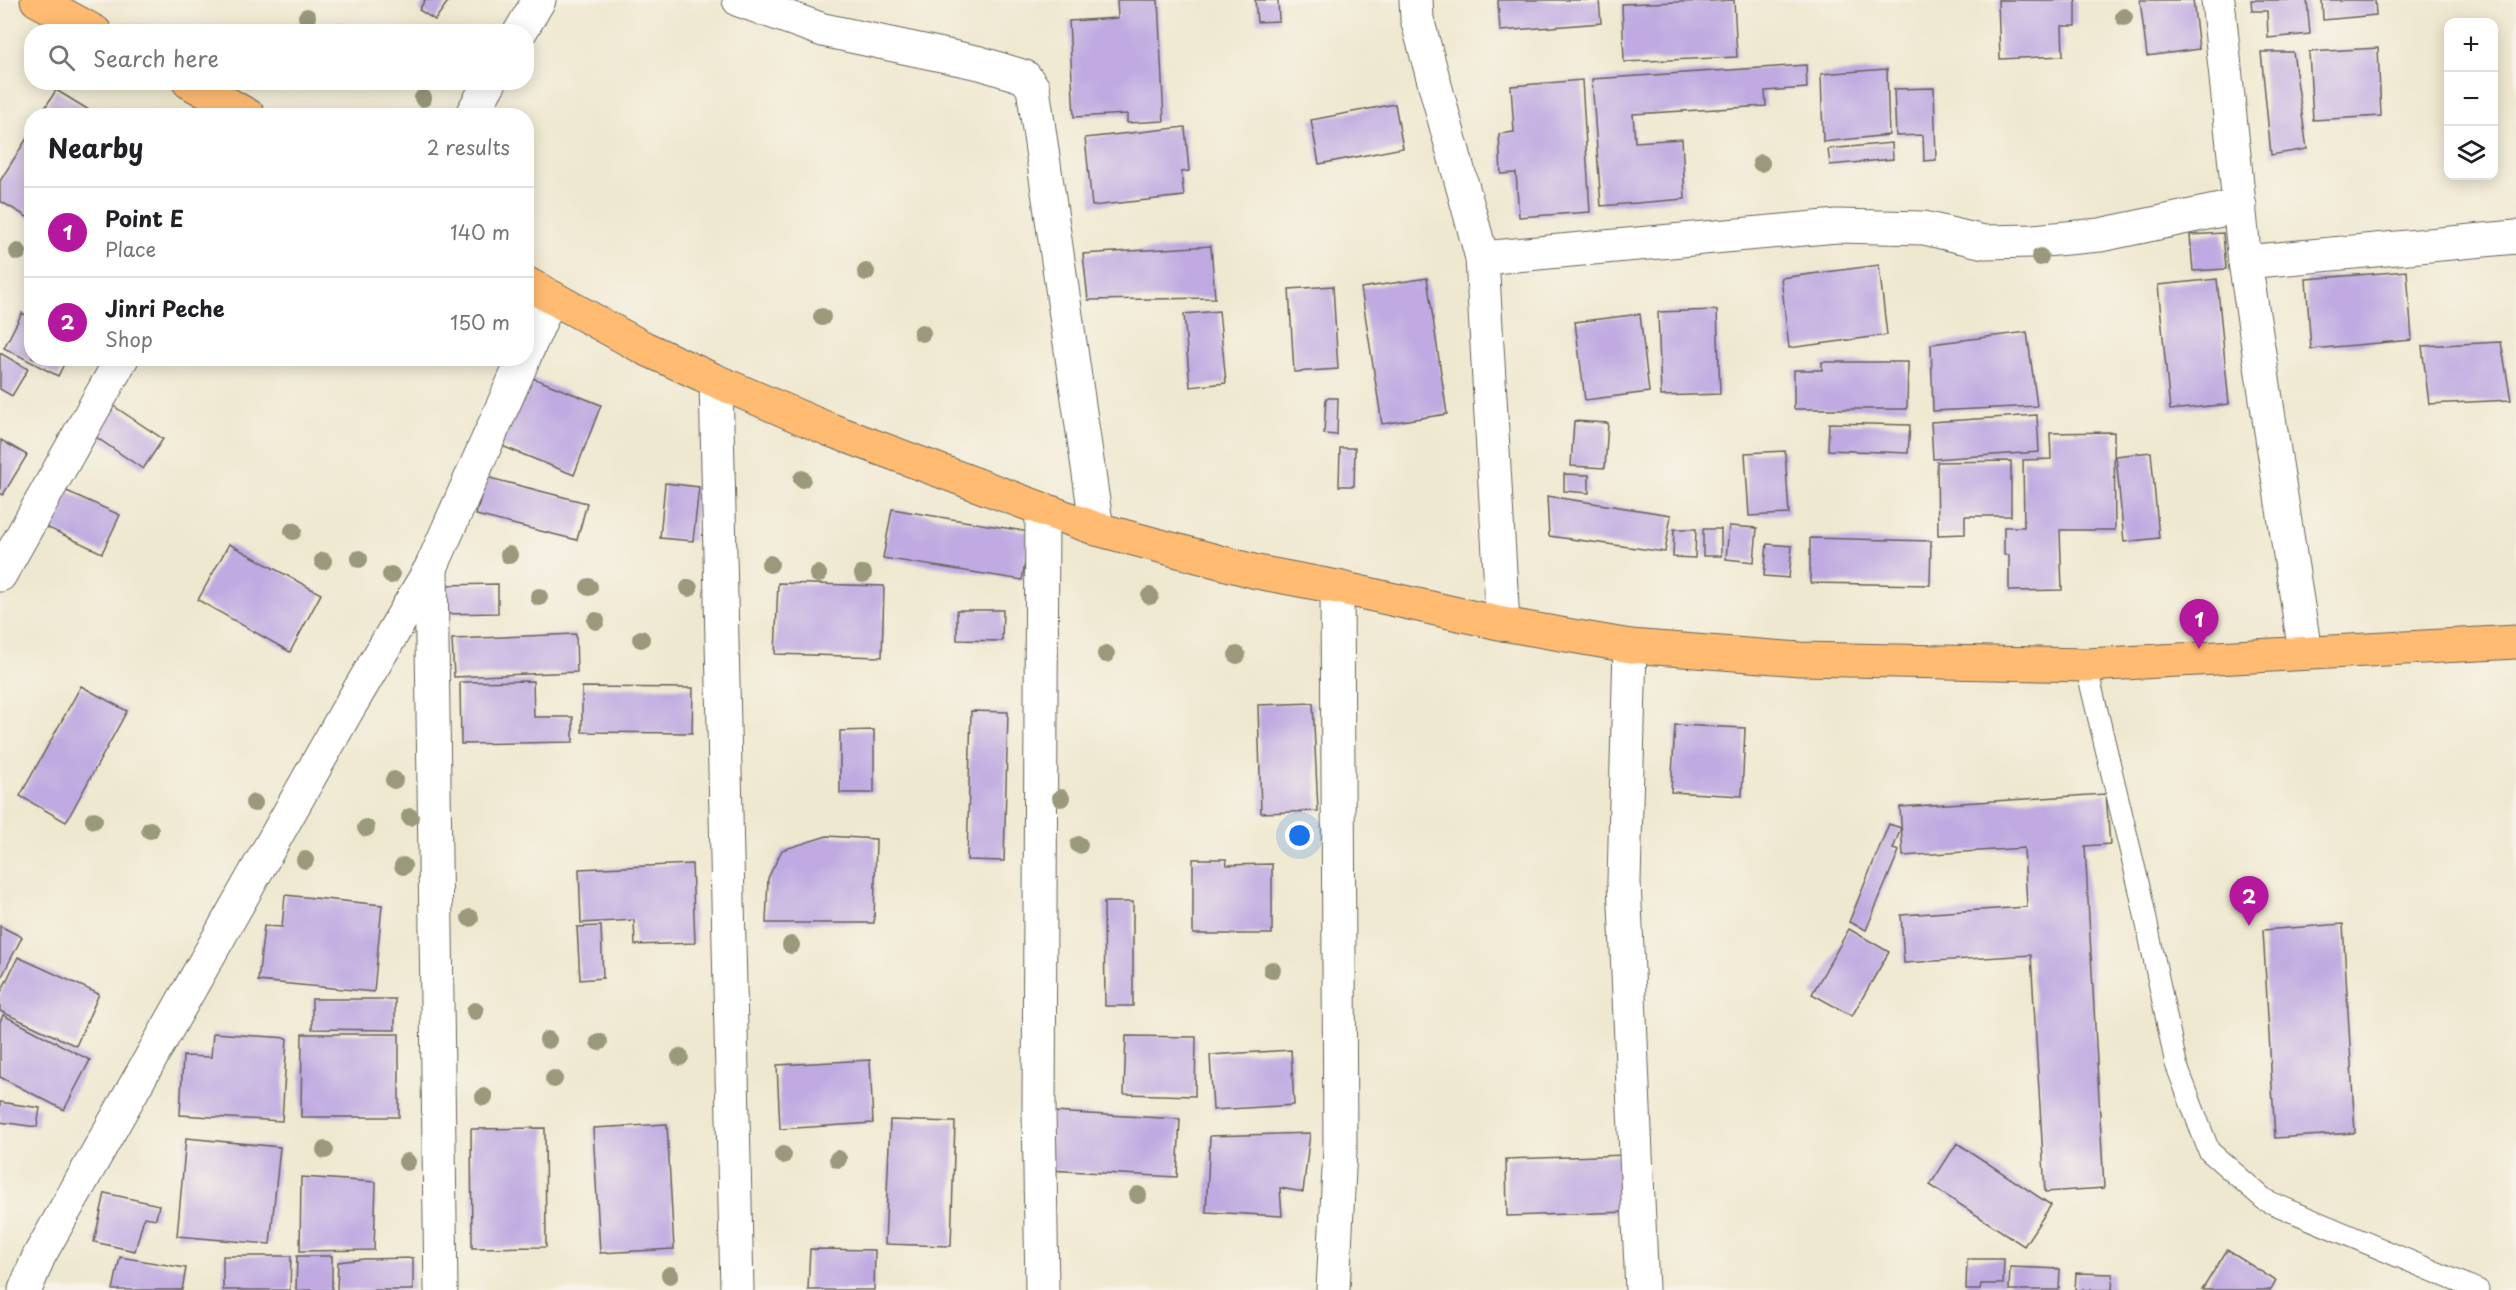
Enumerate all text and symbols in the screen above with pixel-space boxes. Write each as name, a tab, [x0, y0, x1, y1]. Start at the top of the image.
map controls	[2444, 18, 2498, 180]
button: +	[2444, 18, 2498, 72]
search box	[24, 24, 534, 90]
icon: search	[45, 41, 78, 74]
text: Search here	[93, 41, 219, 74]
button: −	[2444, 72, 2498, 126]
button: layers	[2444, 126, 2498, 180]
text: Nearby	[48, 128, 143, 167]
text: 2 results	[427, 132, 510, 162]
text: Point E	[105, 201, 184, 234]
text: 1	[63, 217, 72, 247]
text: 140 m	[450, 217, 510, 247]
text: Place	[105, 234, 156, 264]
text: Jinri Peche	[105, 291, 225, 324]
text: 2	[60, 307, 75, 337]
text: 150 m	[450, 307, 510, 337]
text: Shop	[105, 324, 153, 354]
pin: 1	[2180, 600, 2218, 649]
your location	[1285, 821, 1314, 850]
pin: 2	[2230, 876, 2268, 926]

